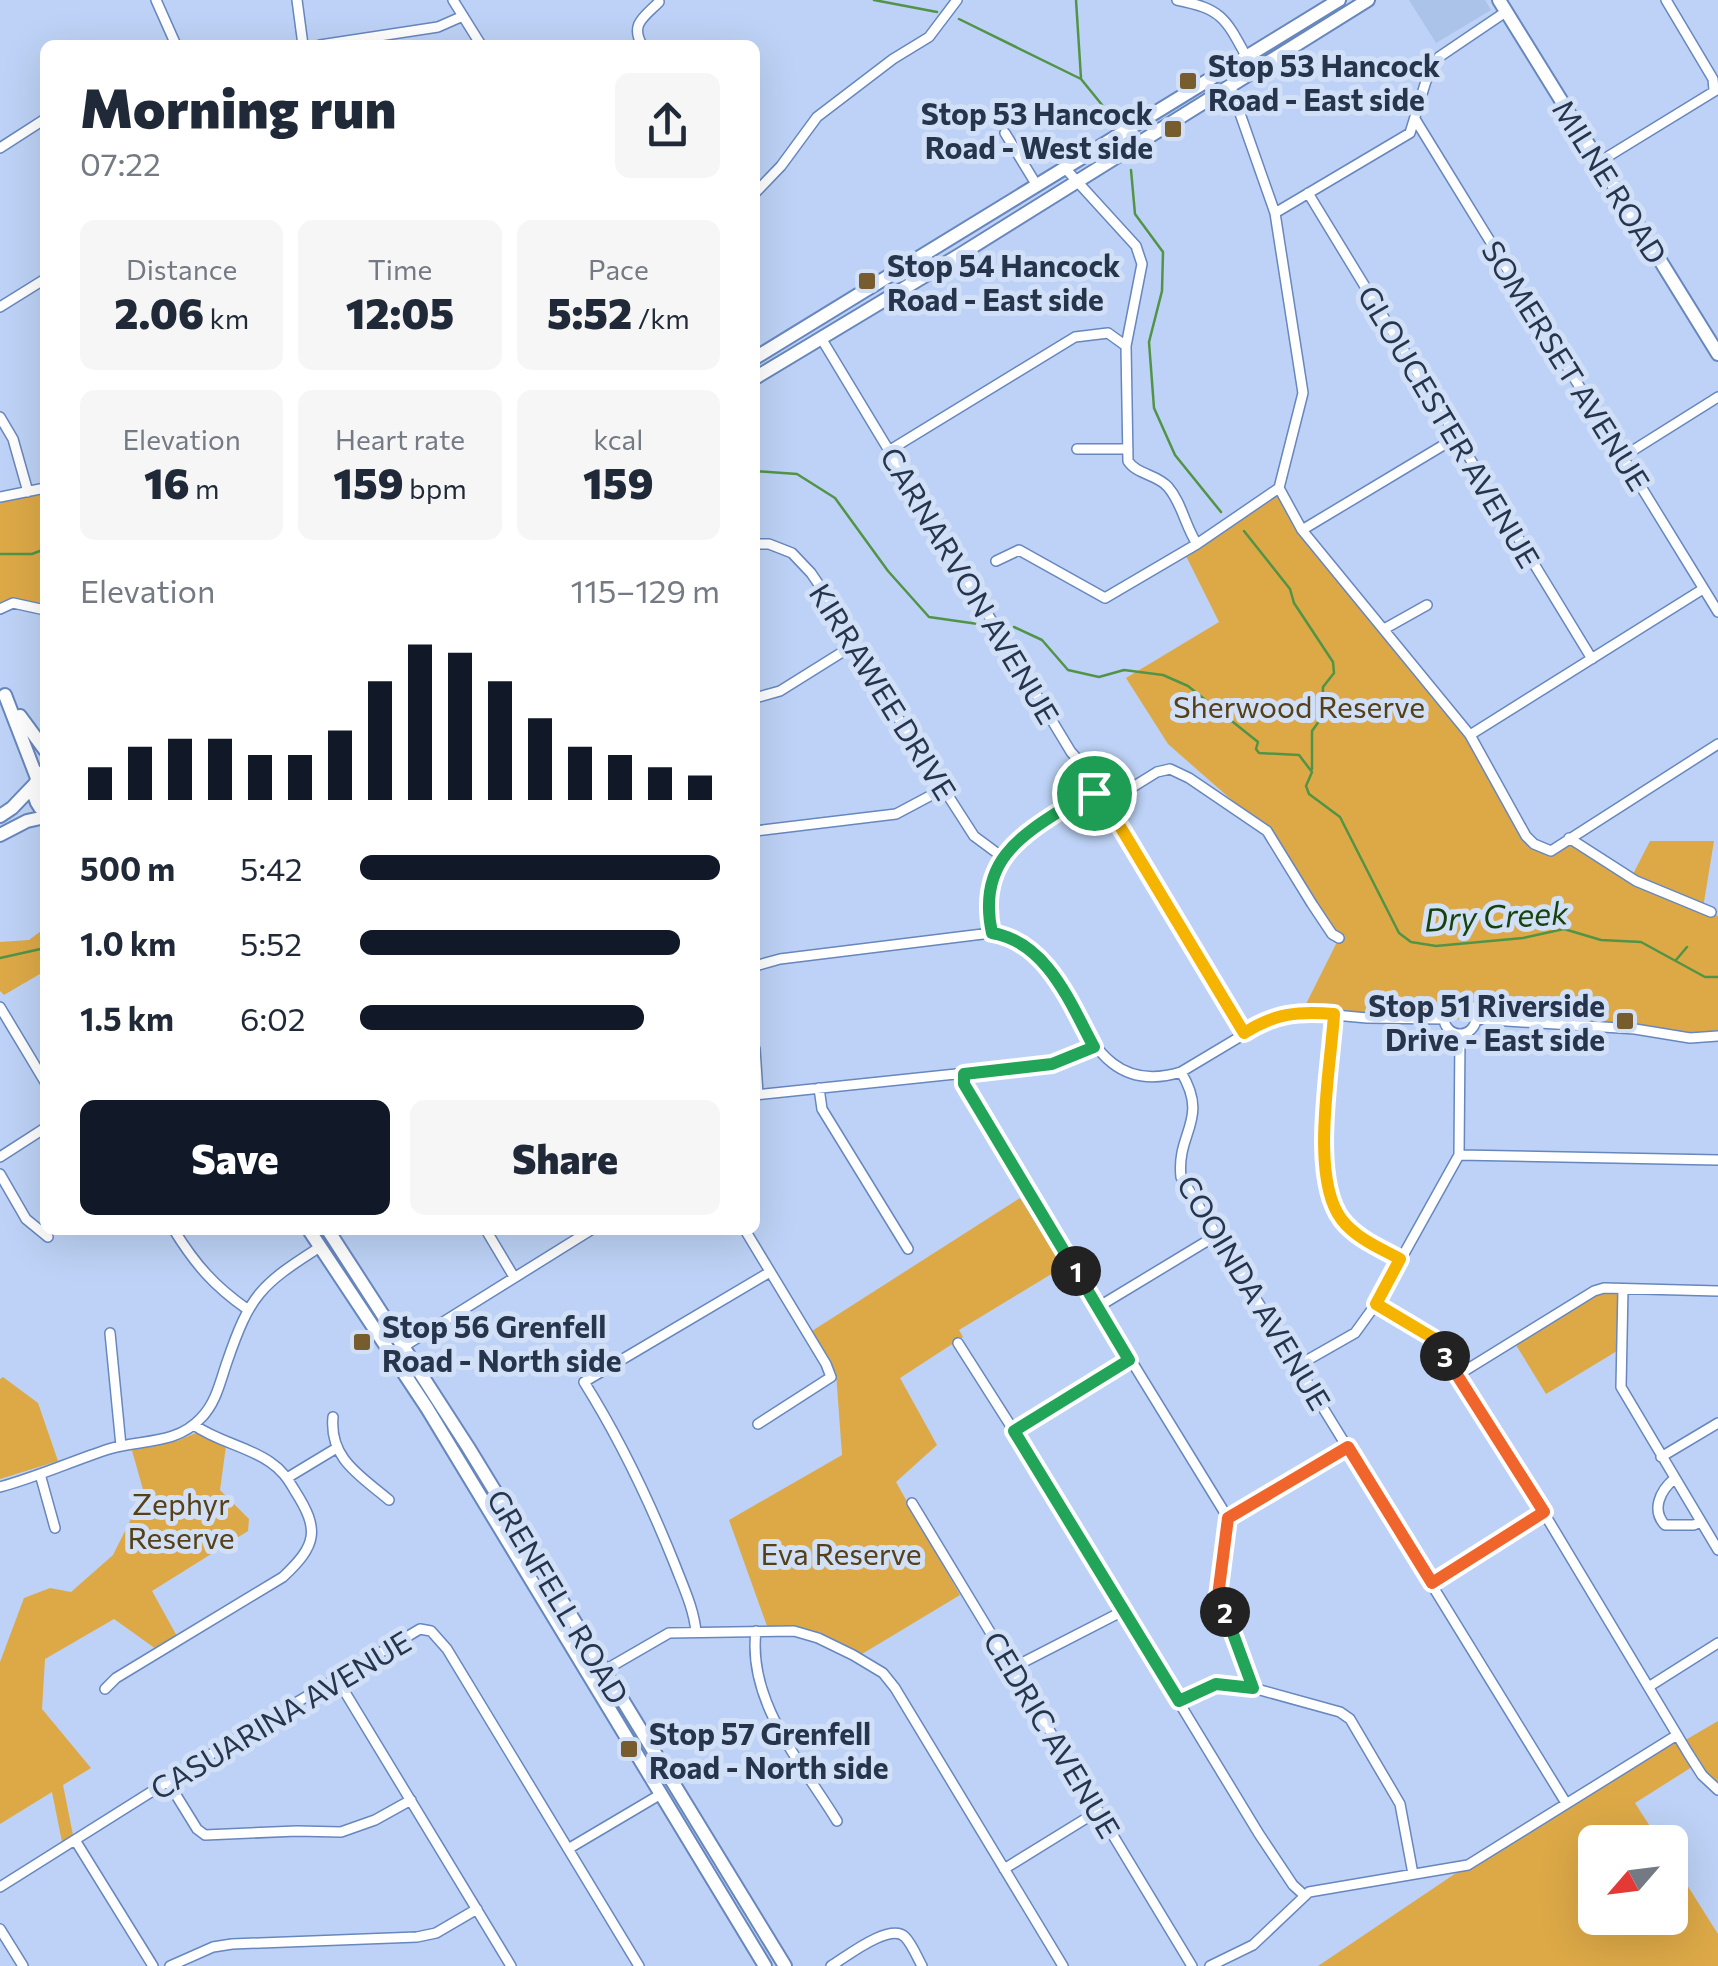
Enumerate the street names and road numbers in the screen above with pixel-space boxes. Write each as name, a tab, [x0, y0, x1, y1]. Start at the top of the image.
street label: MILNE ROAD	[1546, 92, 1676, 270]
street label: SOMERSET AVENUE	[1475, 233, 1659, 497]
street label: GLOUCESTER AVENUE	[1351, 278, 1549, 574]
street label: CARNARVON AVENUE	[874, 440, 1068, 730]
street label: KIRRAWEE DRIVE	[803, 576, 965, 806]
street label: COOINDA AVENUE	[1170, 1168, 1340, 1416]
street label: GRENFELL ROAD	[480, 1482, 638, 1710]
street label: CASUARINA AVENUE	[143, 1622, 417, 1806]
street label: CEDRIC AVENUE	[977, 1624, 1129, 1844]

